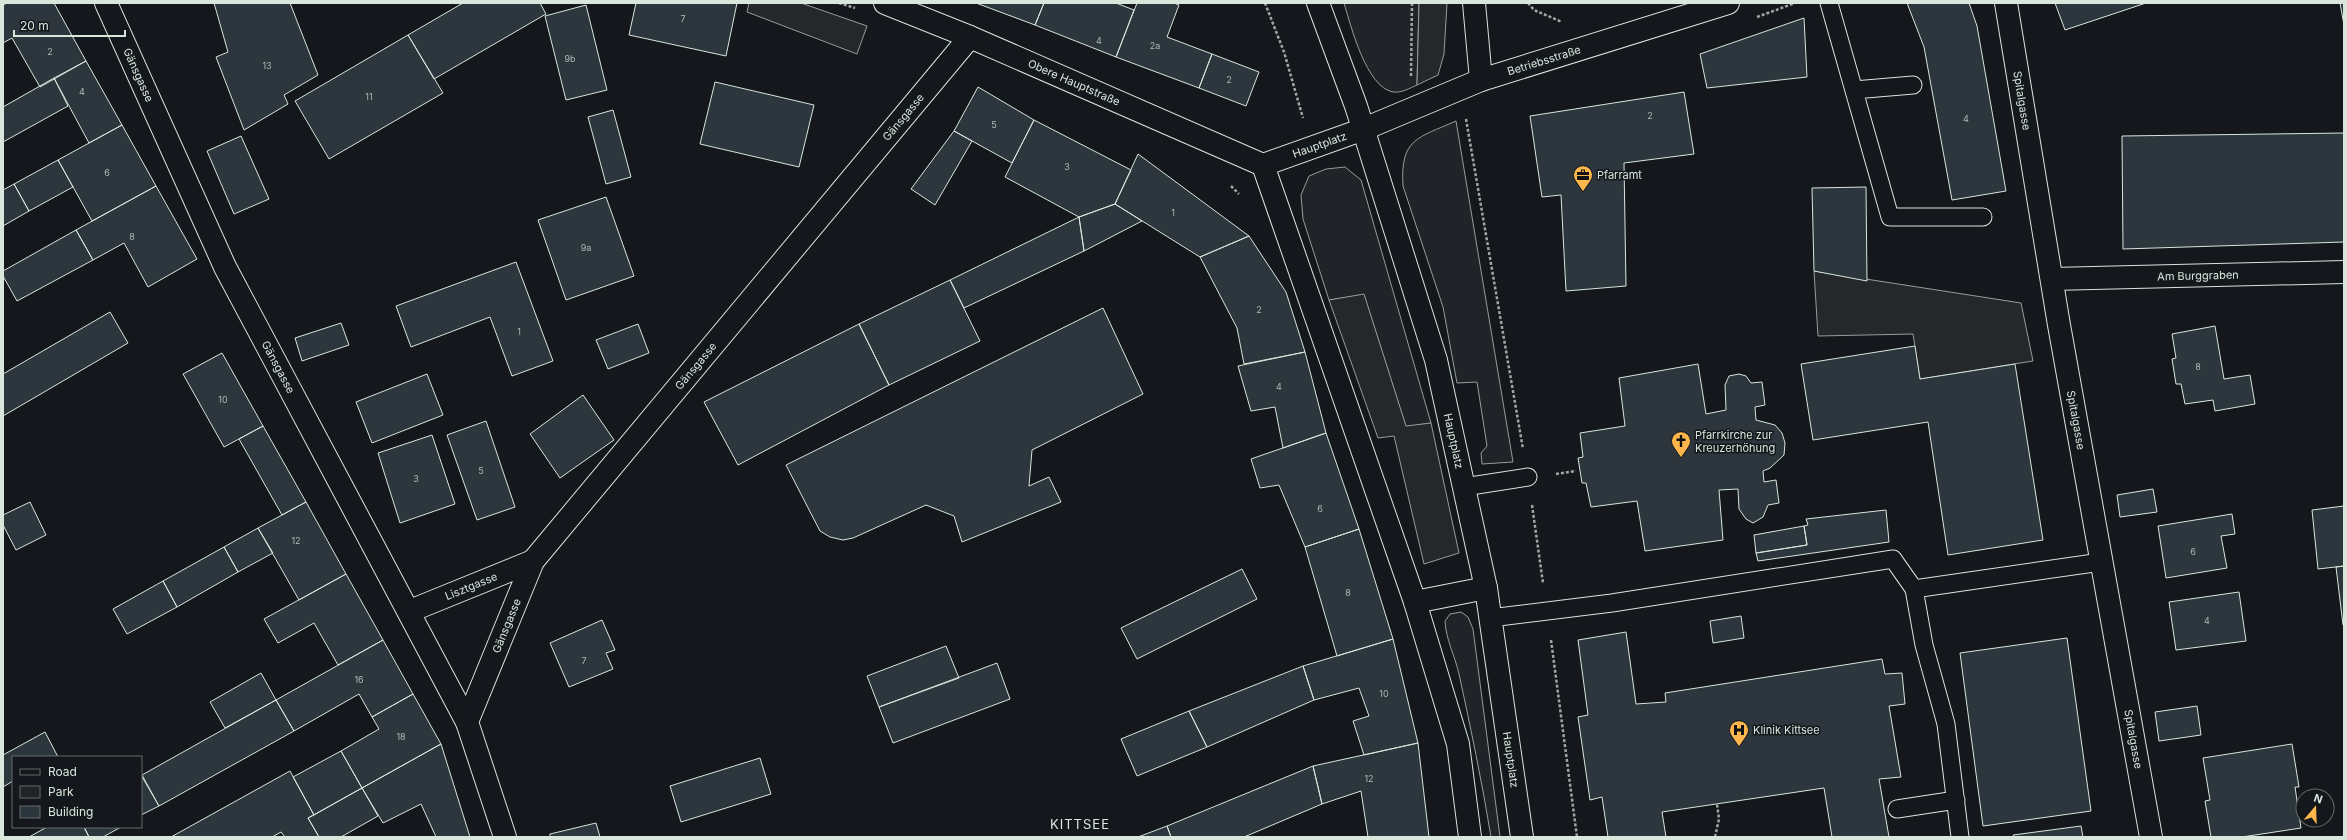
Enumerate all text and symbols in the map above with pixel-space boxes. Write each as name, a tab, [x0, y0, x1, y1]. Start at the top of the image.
scale bar	[14, 12, 125, 38]
house number: 7	[680, 13, 686, 24]
text: 20 m	[20, 18, 49, 33]
house number: 4	[1096, 35, 1102, 46]
house number: 2a	[1150, 40, 1160, 51]
street label: Betriebsstraße	[1505, 42, 1582, 78]
house number: 2	[47, 46, 53, 57]
street label: Gänsgasse	[120, 46, 157, 104]
house number: 9b	[564, 53, 576, 64]
street label: Obere Hauptstraße	[1026, 56, 1122, 109]
house number: 13	[262, 60, 272, 71]
street label: Spitalgasse	[2010, 70, 2034, 131]
house number: 2	[1226, 74, 1232, 85]
house number: 4	[79, 86, 85, 97]
street label: Gänsgasse	[879, 90, 927, 144]
house number: 11	[365, 91, 373, 102]
house number: 2	[1647, 110, 1653, 121]
house number: 4	[1963, 113, 1969, 124]
house number: 5	[991, 119, 997, 130]
street label: Hauptplatz	[1291, 129, 1348, 161]
house number: 3	[1064, 161, 1070, 172]
office icon: Pfarramt	[1572, 164, 1594, 192]
house number: 6	[104, 167, 110, 178]
place label: Pfarramt	[1597, 168, 1642, 182]
house number: 1	[1171, 207, 1175, 218]
house number: 8	[129, 231, 135, 242]
house number: 9a	[581, 242, 591, 253]
street label: Am Burggraben	[2157, 268, 2239, 283]
house number: 2	[1256, 304, 1262, 315]
house number: 1	[517, 326, 521, 337]
street label: Gänsgasse	[259, 338, 298, 396]
street label: Gänsgasse	[672, 339, 720, 393]
house number: 8	[2195, 361, 2201, 372]
house number: 4	[1276, 381, 1282, 392]
street label: Spitalgasse	[2064, 389, 2088, 451]
house number: 10	[218, 394, 228, 405]
street label: Hauptplatz	[1441, 412, 1467, 470]
place label: Pfarrkirche zur Kreuzerhöhung	[1695, 428, 1775, 455]
church icon: Pfarrkirche zur Kreuzerhöhung	[1670, 430, 1692, 458]
house number: 5	[478, 465, 484, 476]
house number: 3	[413, 473, 419, 484]
house number: 6	[1317, 503, 1323, 514]
house number: 12	[291, 535, 301, 546]
house number: 6	[2190, 546, 2196, 557]
street label: Lisztgasse	[443, 569, 499, 603]
house number: 8	[1345, 587, 1351, 598]
street label: Gänsgasse	[489, 596, 524, 655]
house number: 4	[2204, 615, 2210, 626]
house number: 7	[581, 655, 587, 666]
house number: 16	[354, 674, 364, 685]
house number: 10	[1379, 688, 1389, 699]
street label: Spitalgasse	[2121, 708, 2146, 770]
hospital icon: Klinik Kittsee	[1728, 719, 1750, 747]
place label: Klinik Kittsee	[1753, 723, 1820, 737]
house number: 18	[396, 731, 406, 742]
street label: Hauptplatz	[1500, 731, 1522, 789]
legend	[12, 756, 142, 828]
text: Road	[48, 764, 77, 779]
house number: 12	[1364, 773, 1374, 784]
text: Park	[48, 784, 74, 799]
north arrow	[2295, 788, 2335, 828]
text: N	[2312, 791, 2325, 807]
text: Building	[48, 804, 93, 819]
district label: KITTSEE	[1050, 816, 1110, 832]

